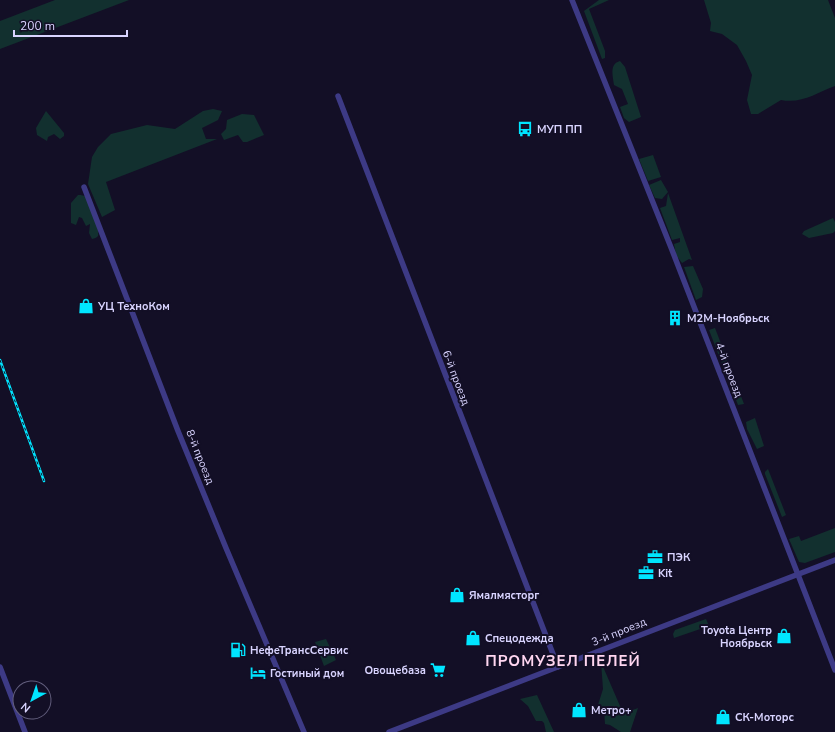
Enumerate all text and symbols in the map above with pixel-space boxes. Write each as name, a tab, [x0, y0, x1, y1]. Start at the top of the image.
scale bar	[14, 12, 127, 38]
text: 200 m	[20, 18, 55, 34]
bus stop icon: МУП ПП	[516, 120, 534, 138]
place label: МУП ПП	[537, 122, 582, 137]
shop icon: УЦ ТехноКом	[77, 297, 95, 315]
place label: УЦ ТехноКом	[97, 299, 170, 314]
building icon: М2М-Ноябрьск	[666, 309, 684, 327]
place label: М2М-Ноябрьск	[687, 311, 770, 326]
street label: 4-й проезд	[712, 340, 747, 400]
street label: 6-й проезд	[439, 348, 474, 408]
street label: 8-й проезд	[182, 427, 218, 487]
office icon: ПЭК	[646, 548, 664, 566]
place label: ПЭК	[667, 550, 691, 565]
office icon: Kit	[637, 564, 655, 582]
place label: Kit	[658, 566, 673, 581]
shop icon: Ямалмясторг	[448, 586, 466, 604]
place label: Ямалмясторг	[469, 588, 539, 603]
street label: 3-й проезд	[589, 614, 649, 650]
place label: Toyota Центр Ноябрьск	[701, 623, 773, 651]
shop icon: Toyota Центр Ноябрьск	[775, 627, 793, 645]
shop icon: Спецодежда	[464, 629, 482, 647]
place label: Спецодежда	[485, 631, 554, 646]
fuel station icon: НефеТрансСервис	[229, 641, 247, 659]
place label: НефеТрансСервис	[250, 643, 349, 658]
district label: ПРОМУЗЕЛ ПЕЛЕЙ	[485, 651, 641, 671]
supermarket icon: Овощебаза	[429, 661, 447, 679]
place label: Овощебаза	[364, 663, 426, 678]
hotel icon: Гостиный дом	[249, 664, 267, 682]
place label: Гостиный дом	[270, 666, 344, 681]
north arrow	[12, 680, 52, 720]
text: N	[18, 699, 34, 716]
shop icon: Метро+	[570, 701, 588, 719]
place label: Метро+	[591, 703, 632, 718]
shop icon: СК-Моторс	[714, 708, 732, 726]
place label: СК-Моторс	[735, 710, 795, 725]

